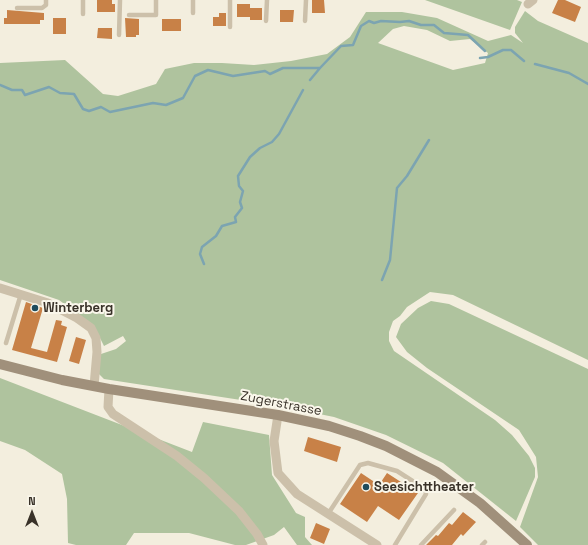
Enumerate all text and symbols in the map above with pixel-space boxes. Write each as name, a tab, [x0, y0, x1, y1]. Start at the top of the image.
place label: Winterberg	[43, 300, 113, 316]
marker: Winterberg	[30, 303, 40, 313]
street label: Zugerstrasse	[239, 388, 323, 420]
place label: Seesichttheater	[374, 479, 474, 495]
marker: Seesichttheater	[361, 482, 371, 492]
north arrow	[12, 493, 52, 533]
text: N	[28, 494, 36, 508]

